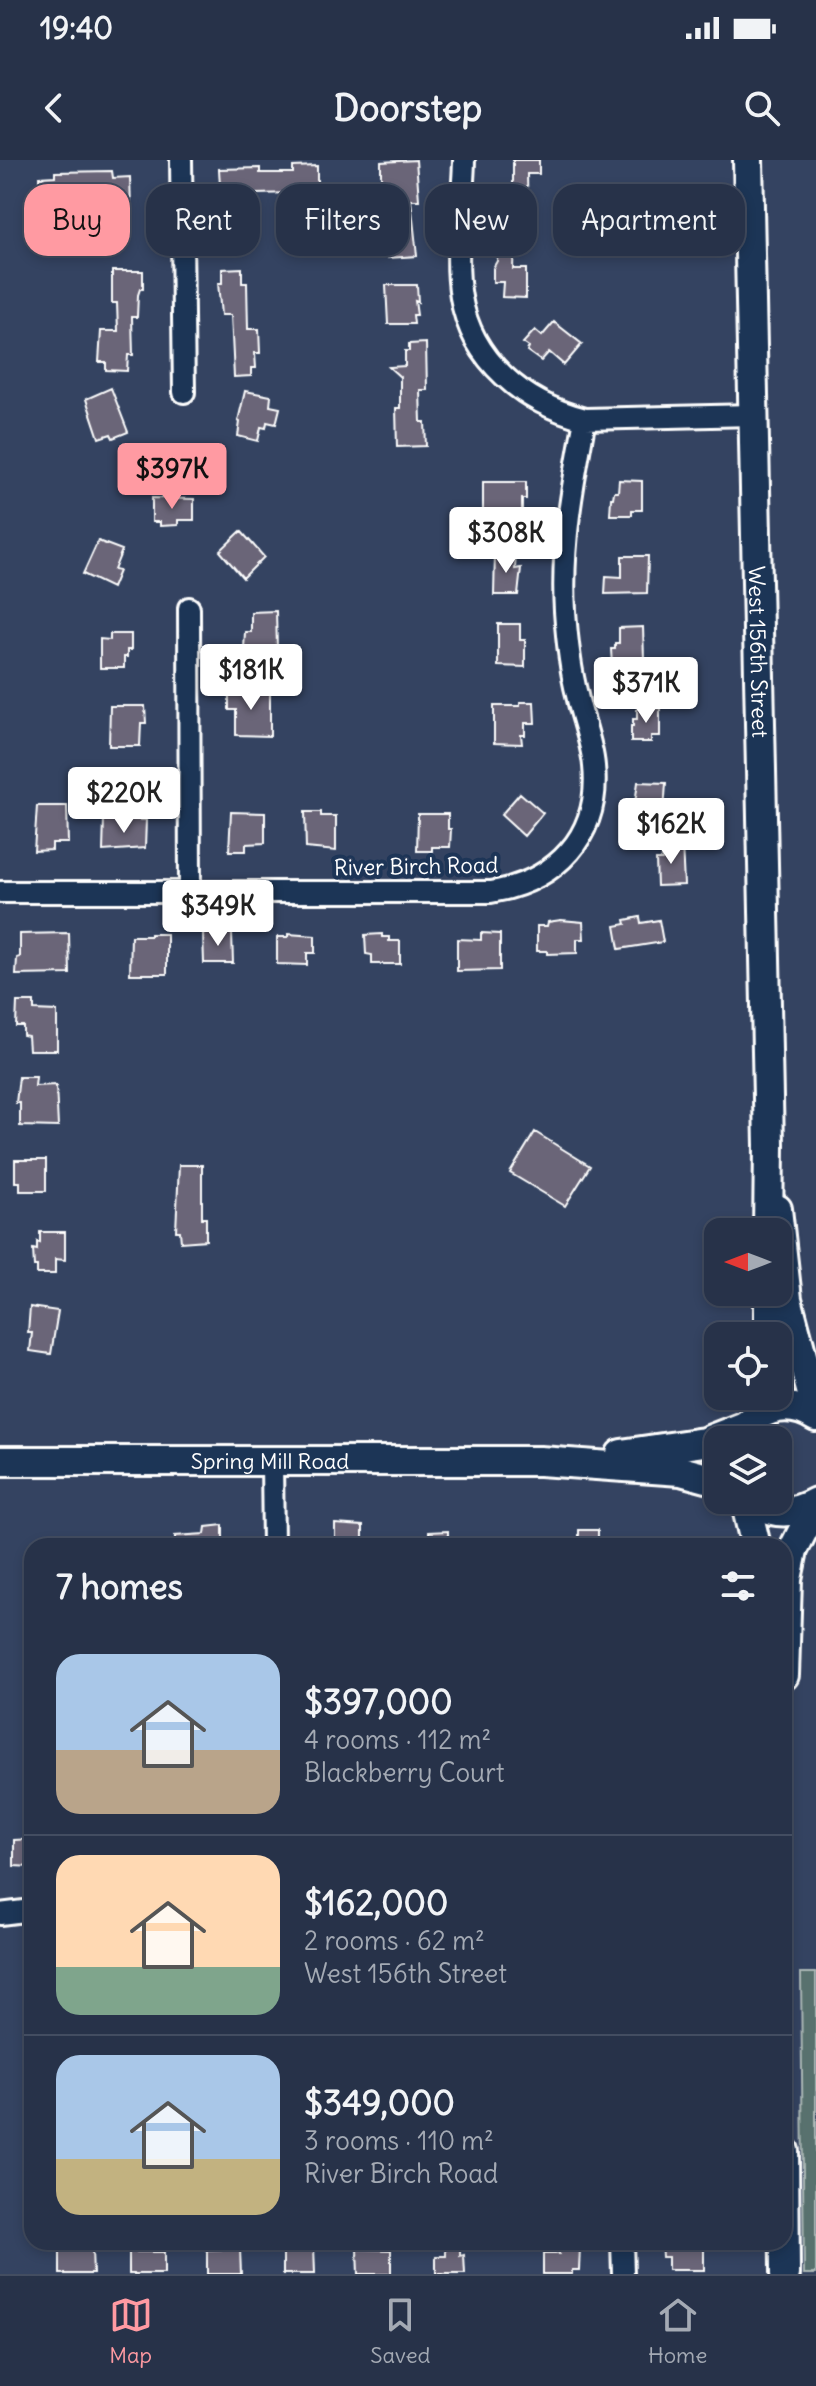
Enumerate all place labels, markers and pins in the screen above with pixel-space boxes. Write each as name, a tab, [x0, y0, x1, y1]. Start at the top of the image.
pin: $397K	[116, 443, 228, 511]
pin: $308K	[450, 507, 562, 575]
pin: $181K	[195, 644, 307, 712]
pin: $371K	[590, 657, 702, 725]
pin: $220K	[68, 767, 180, 835]
pin: $162K	[615, 798, 727, 866]
pin: $349K	[162, 880, 274, 948]

